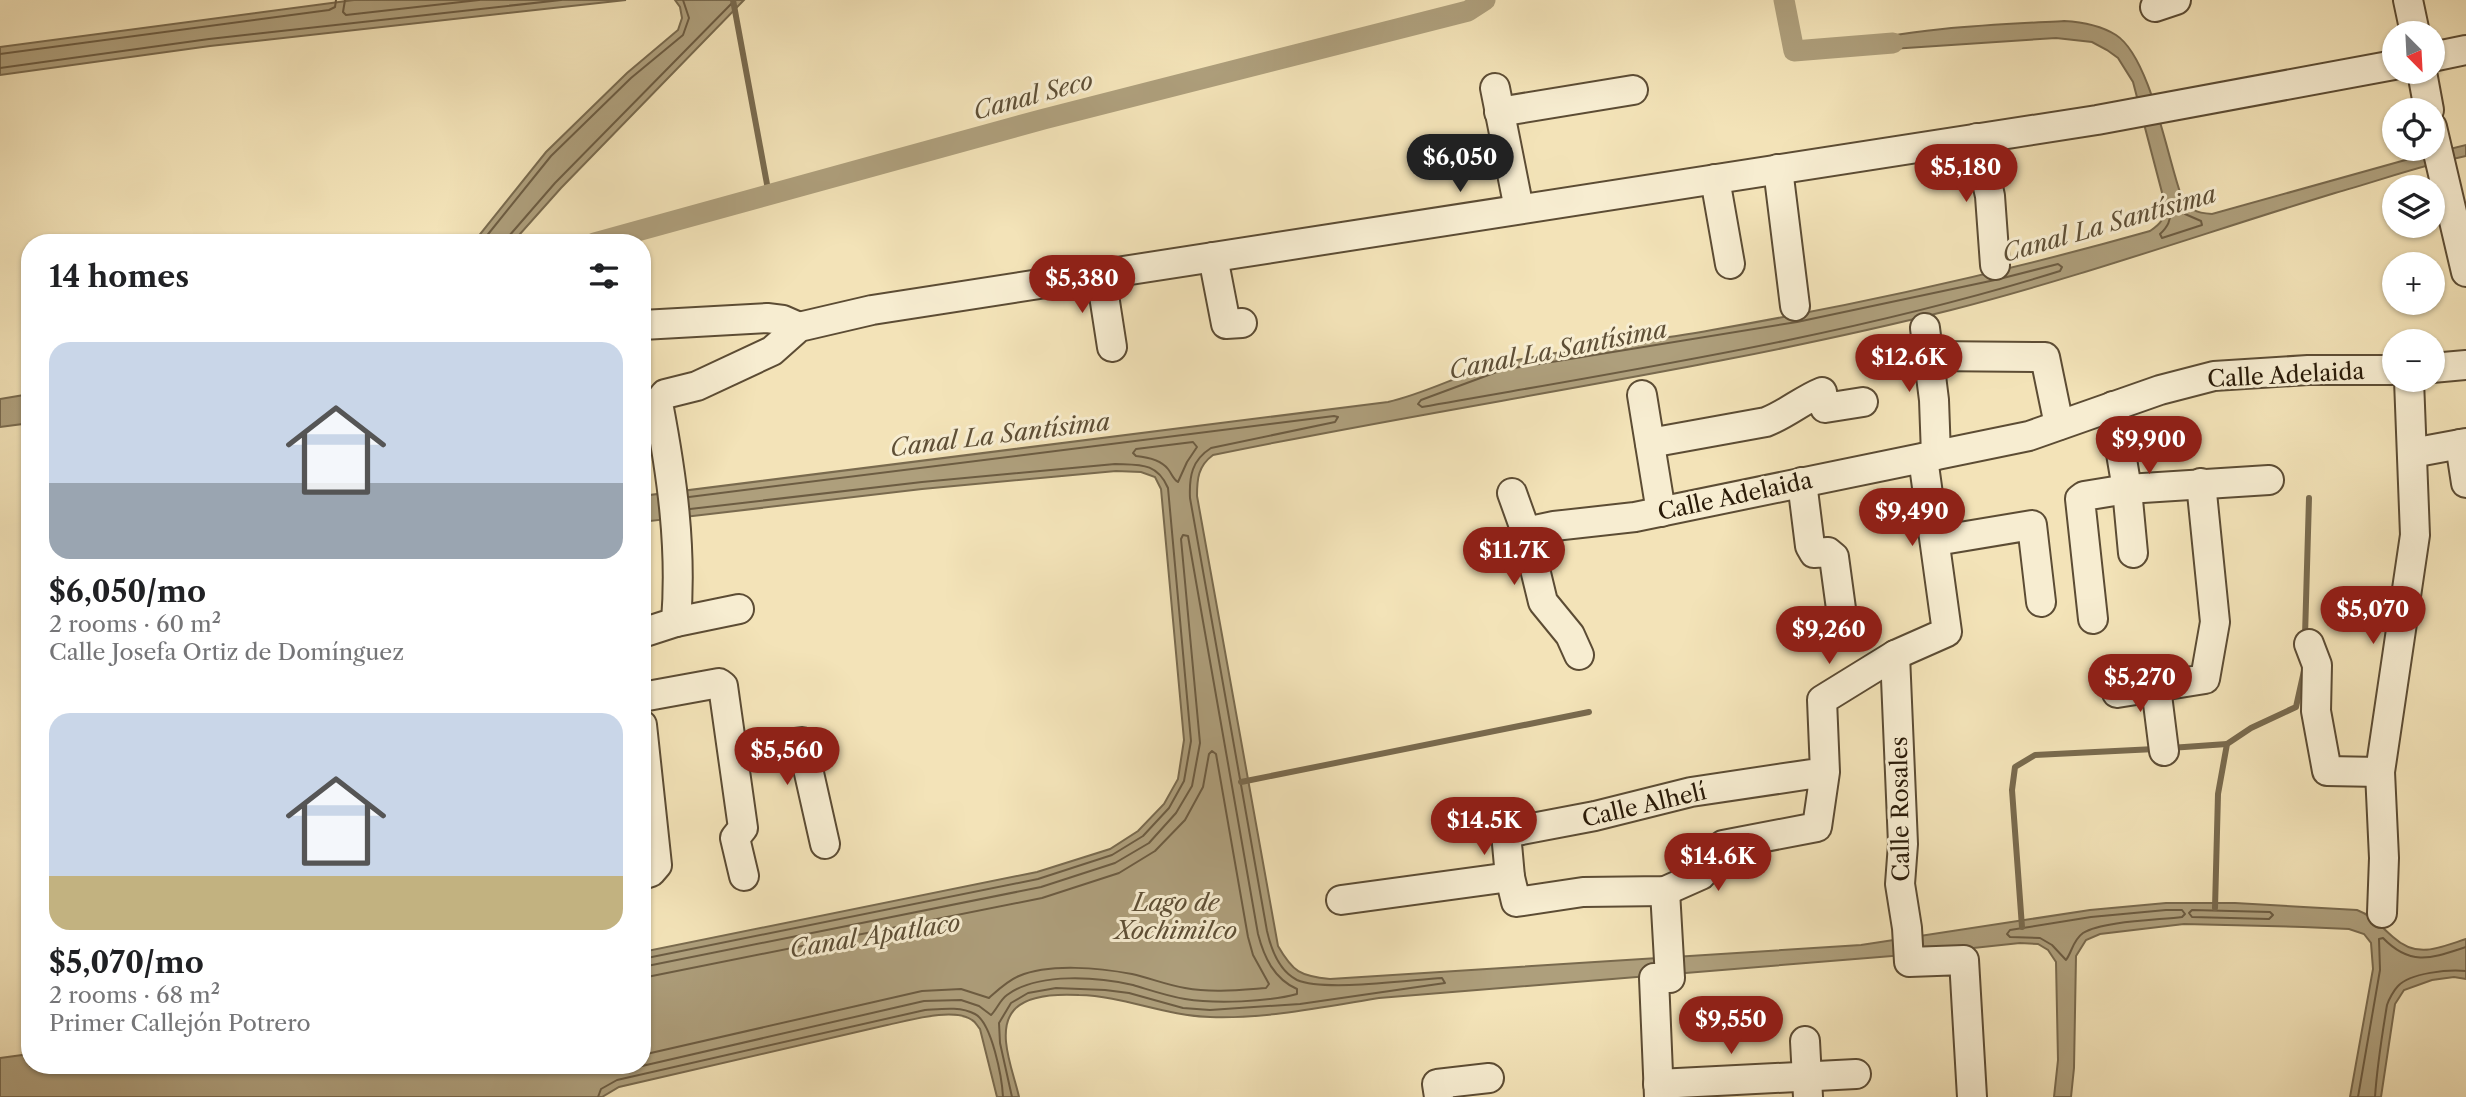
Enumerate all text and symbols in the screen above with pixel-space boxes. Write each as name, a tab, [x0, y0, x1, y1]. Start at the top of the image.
north arrow	[2382, 21, 2445, 84]
map controls	[2382, 21, 2445, 392]
water label: Canal Seco	[970, 66, 1096, 125]
button: locate	[2382, 98, 2445, 161]
pin: $6,050	[1403, 134, 1517, 194]
text: $6,050	[1423, 143, 1497, 171]
pin: $5,180	[1909, 144, 2023, 204]
text: $5,180	[1930, 153, 2002, 181]
button: layers	[2382, 175, 2445, 238]
water label: Canal La Santísima	[1998, 179, 2219, 268]
button: +	[2382, 252, 2445, 315]
pin: $5,380	[1025, 256, 1139, 315]
icon: filters	[585, 257, 623, 295]
text: 14 homes	[49, 258, 189, 295]
text: $5,380	[1045, 264, 1119, 292]
water label: Canal La Santísima	[1446, 314, 1669, 385]
button: −	[2382, 329, 2445, 392]
pin: $12.6K	[1852, 334, 1966, 394]
text: $12.6K	[1871, 343, 1947, 371]
street label: Calle Adelaida	[2207, 357, 2366, 393]
icon: home	[273, 387, 399, 513]
water label: Canal La Santísima	[888, 407, 1112, 462]
pin: $9,900	[2092, 416, 2206, 476]
text: $9,900	[2112, 425, 2186, 453]
street label: Calle Adelaida	[1655, 466, 1816, 526]
pin: $9,490	[1855, 489, 1969, 548]
text: $9,490	[1875, 497, 1949, 525]
pin: $11.7K	[1457, 528, 1571, 587]
text: $11.7K	[1479, 536, 1549, 564]
text: $6,050/mo	[49, 573, 206, 610]
pin: $5,070	[2316, 586, 2430, 646]
text: $5,070	[2337, 595, 2409, 623]
pin: $9,260	[1772, 606, 1886, 666]
text: 2 rooms · 60 m²	[49, 610, 221, 638]
text: $9,260	[1792, 615, 1866, 643]
text: Calle Josefa Ortiz de Domínguez	[49, 638, 404, 666]
pin: $5,270	[2083, 654, 2197, 714]
text: $5,270	[2104, 663, 2176, 691]
pin: $5,560	[730, 728, 844, 787]
text: $5,560	[751, 736, 823, 764]
street label: Calle Rosales	[1885, 736, 1915, 882]
icon: home	[273, 758, 399, 884]
street label: Calle Alhelí	[1579, 777, 1709, 833]
pin: $14.5K	[1427, 798, 1541, 857]
text: $14.5K	[1447, 806, 1521, 834]
pin: $14.6K	[1661, 834, 1775, 893]
text: $14.6K	[1680, 842, 1756, 870]
water label: Lago de Xochimilco	[1112, 888, 1237, 945]
water label: Canal Apatlaco	[787, 908, 962, 963]
text: $5,070/mo	[49, 944, 204, 981]
text: 2 rooms · 68 m²	[49, 981, 220, 1009]
pin: $9,550	[1674, 996, 1788, 1056]
text: $9,550	[1695, 1005, 1767, 1033]
text: Primer Callejón Potrero	[49, 1009, 311, 1037]

